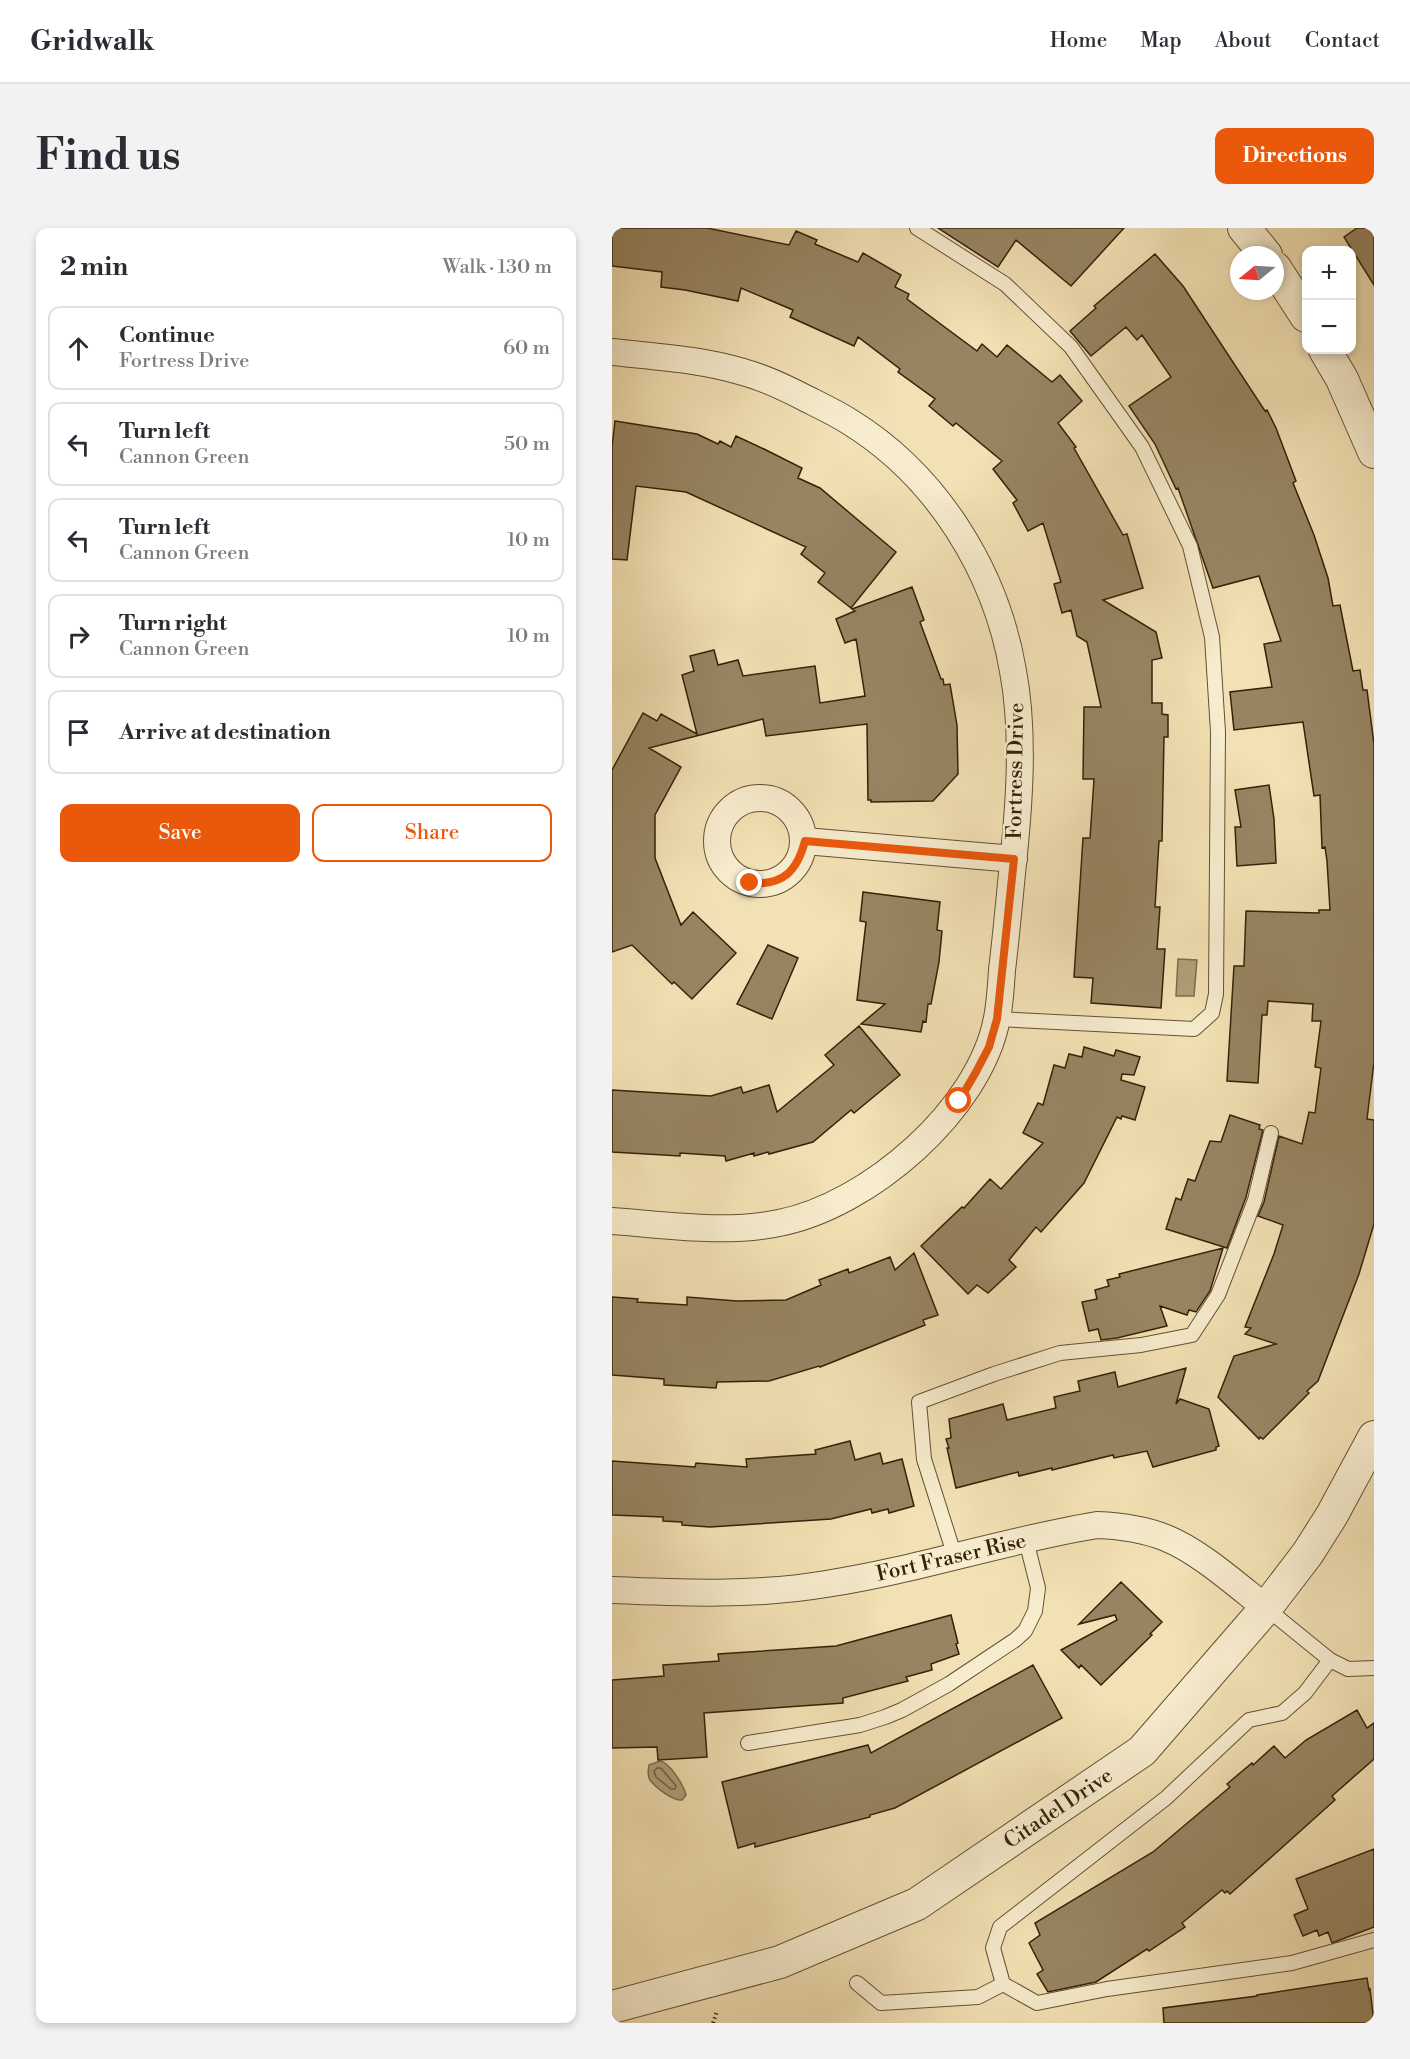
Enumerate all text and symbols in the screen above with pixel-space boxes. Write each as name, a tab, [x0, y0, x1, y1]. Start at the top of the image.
text: Gridwalk	[30, 24, 154, 59]
text: Home	[1050, 28, 1107, 54]
text: Map	[1140, 28, 1182, 54]
text: About	[1215, 28, 1272, 54]
text: Contact	[1305, 28, 1380, 54]
button: Directions	[1215, 128, 1374, 184]
text: Find us	[36, 130, 180, 183]
north arrow	[1230, 246, 1284, 300]
map controls	[1302, 246, 1356, 354]
button: +	[1302, 246, 1356, 300]
text: 2 min	[60, 251, 128, 283]
text: Walk · 130 m	[443, 255, 552, 280]
button: −	[1302, 300, 1356, 354]
text: Continue	[119, 322, 215, 349]
icon: ahead	[62, 332, 95, 365]
text: 60 m	[503, 336, 550, 361]
text: Fortress Drive	[119, 349, 249, 374]
text: Turn left	[119, 418, 210, 445]
icon: left	[62, 428, 95, 461]
text: 50 m	[504, 432, 550, 457]
text: Cannon Green	[119, 445, 249, 470]
text: Turn left	[119, 514, 210, 541]
icon: left	[62, 524, 95, 557]
text: 10 m	[507, 528, 550, 553]
text: Cannon Green	[119, 541, 249, 566]
text: Turn right	[119, 610, 227, 637]
icon: right	[62, 620, 95, 653]
text: 10 m	[507, 624, 550, 649]
text: Cannon Green	[119, 637, 249, 662]
street label: Fortress Drive	[1002, 702, 1030, 840]
icon: arrive	[62, 716, 95, 749]
text: Arrive at destination	[119, 719, 331, 746]
button: Save	[60, 804, 300, 862]
button: Share	[312, 804, 552, 862]
route end	[736, 869, 762, 895]
route start	[945, 1087, 971, 1113]
street label: Fort Fraser Rise	[874, 1528, 1029, 1588]
street label: Citadel Drive	[999, 1763, 1118, 1855]

